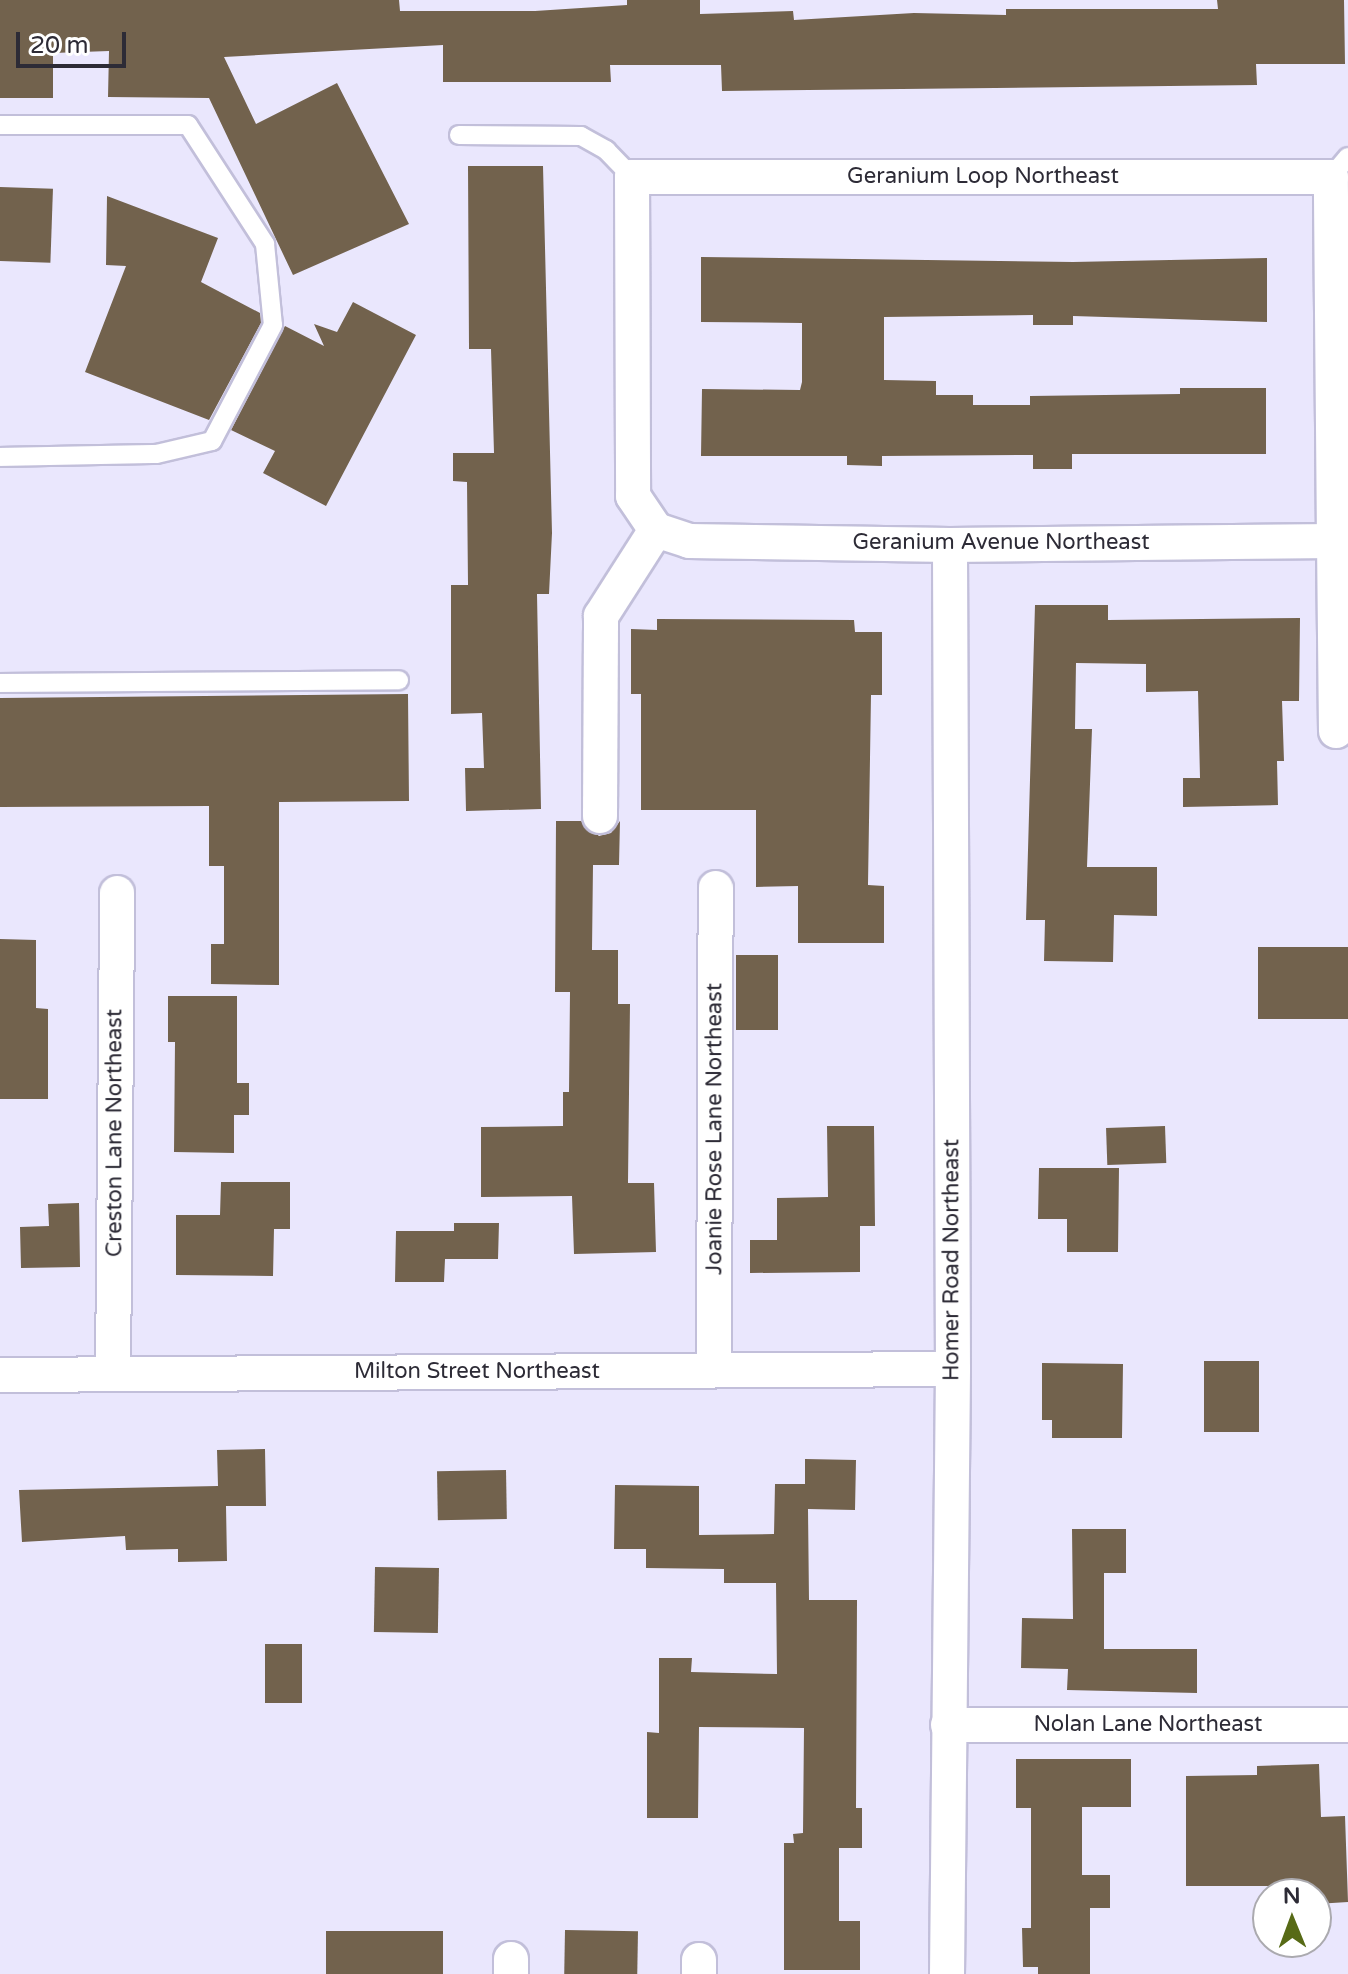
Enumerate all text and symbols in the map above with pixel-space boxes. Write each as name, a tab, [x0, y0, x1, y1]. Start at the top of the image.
scale bar	[20, 16, 130, 66]
text: 20 m	[30, 31, 88, 60]
street label: Geranium Loop Northeast	[847, 164, 1119, 190]
street label: Geranium Avenue Northeast	[852, 530, 1150, 556]
street label: Joanie Rose Lane Northeast	[702, 983, 728, 1275]
street label: Creston Lane Northeast	[102, 1009, 128, 1257]
street label: Homer Road Northeast	[939, 1139, 965, 1381]
street label: Milton Street Northeast	[354, 1359, 600, 1385]
street label: Nolan Lane Northeast	[1034, 1712, 1262, 1738]
north arrow	[1252, 1878, 1332, 1958]
text: N	[1283, 1883, 1301, 1909]

